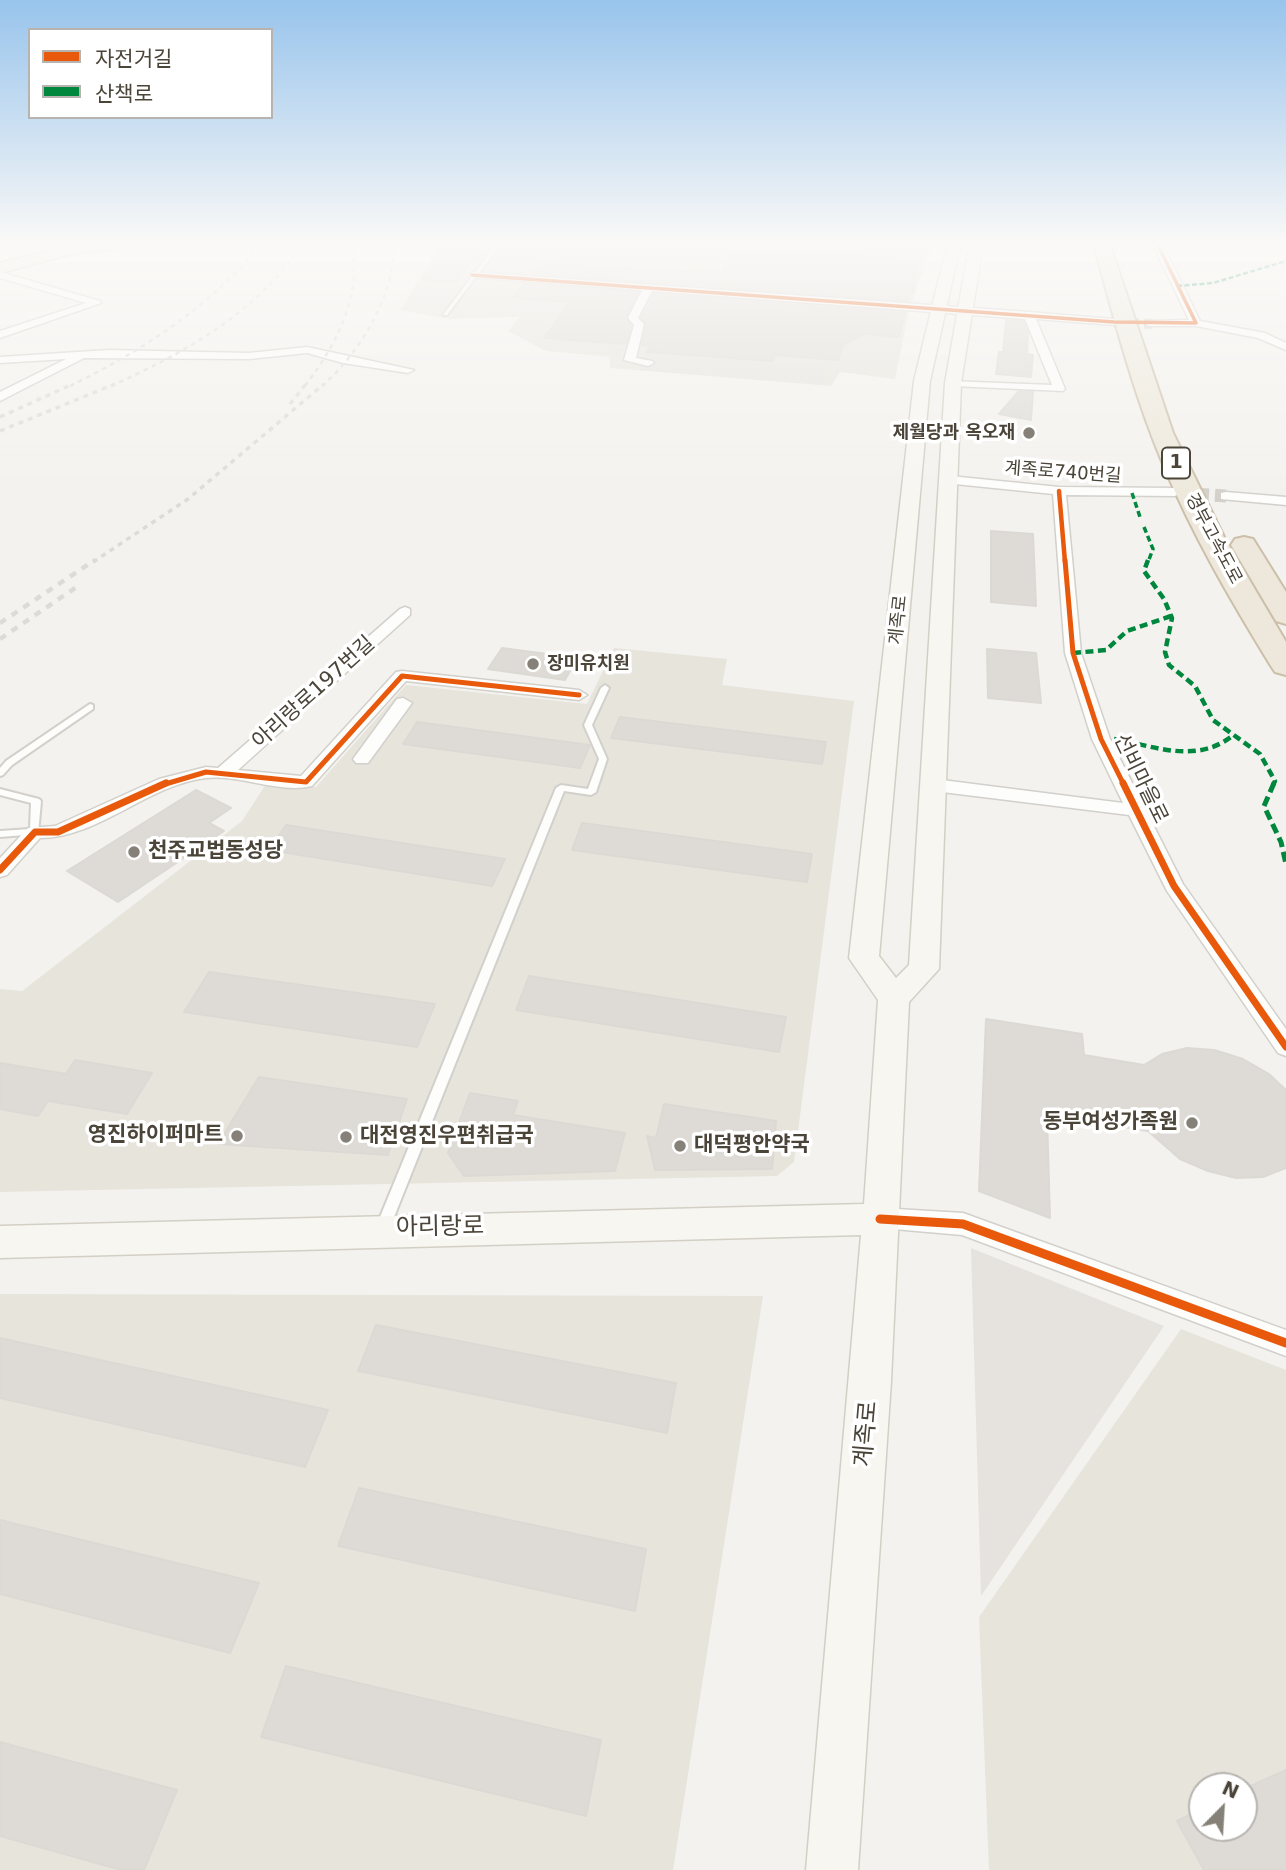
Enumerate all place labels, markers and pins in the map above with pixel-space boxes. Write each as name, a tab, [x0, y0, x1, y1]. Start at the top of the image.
place label: 제월당과 옥오재	[893, 422, 1015, 444]
marker: 제월당과 옥오재	[1021, 425, 1037, 441]
place label: 장미유치원	[547, 653, 630, 675]
marker: 장미유치원	[525, 656, 541, 672]
place label: 천주교법동성당	[148, 839, 283, 865]
marker: 천주교법동성당	[126, 844, 142, 860]
place label: 동부여성가족원	[1043, 1110, 1178, 1136]
marker: 동부여성가족원	[1184, 1115, 1200, 1131]
place label: 영진하이퍼마트	[88, 1123, 223, 1149]
place label: 대전영진우편취급국	[360, 1124, 534, 1150]
marker: 영진하이퍼마트	[229, 1128, 245, 1144]
marker: 대전영진우편취급국	[338, 1129, 354, 1145]
place label: 대덕평안약국	[694, 1133, 810, 1159]
marker: 대덕평안약국	[672, 1138, 688, 1154]

